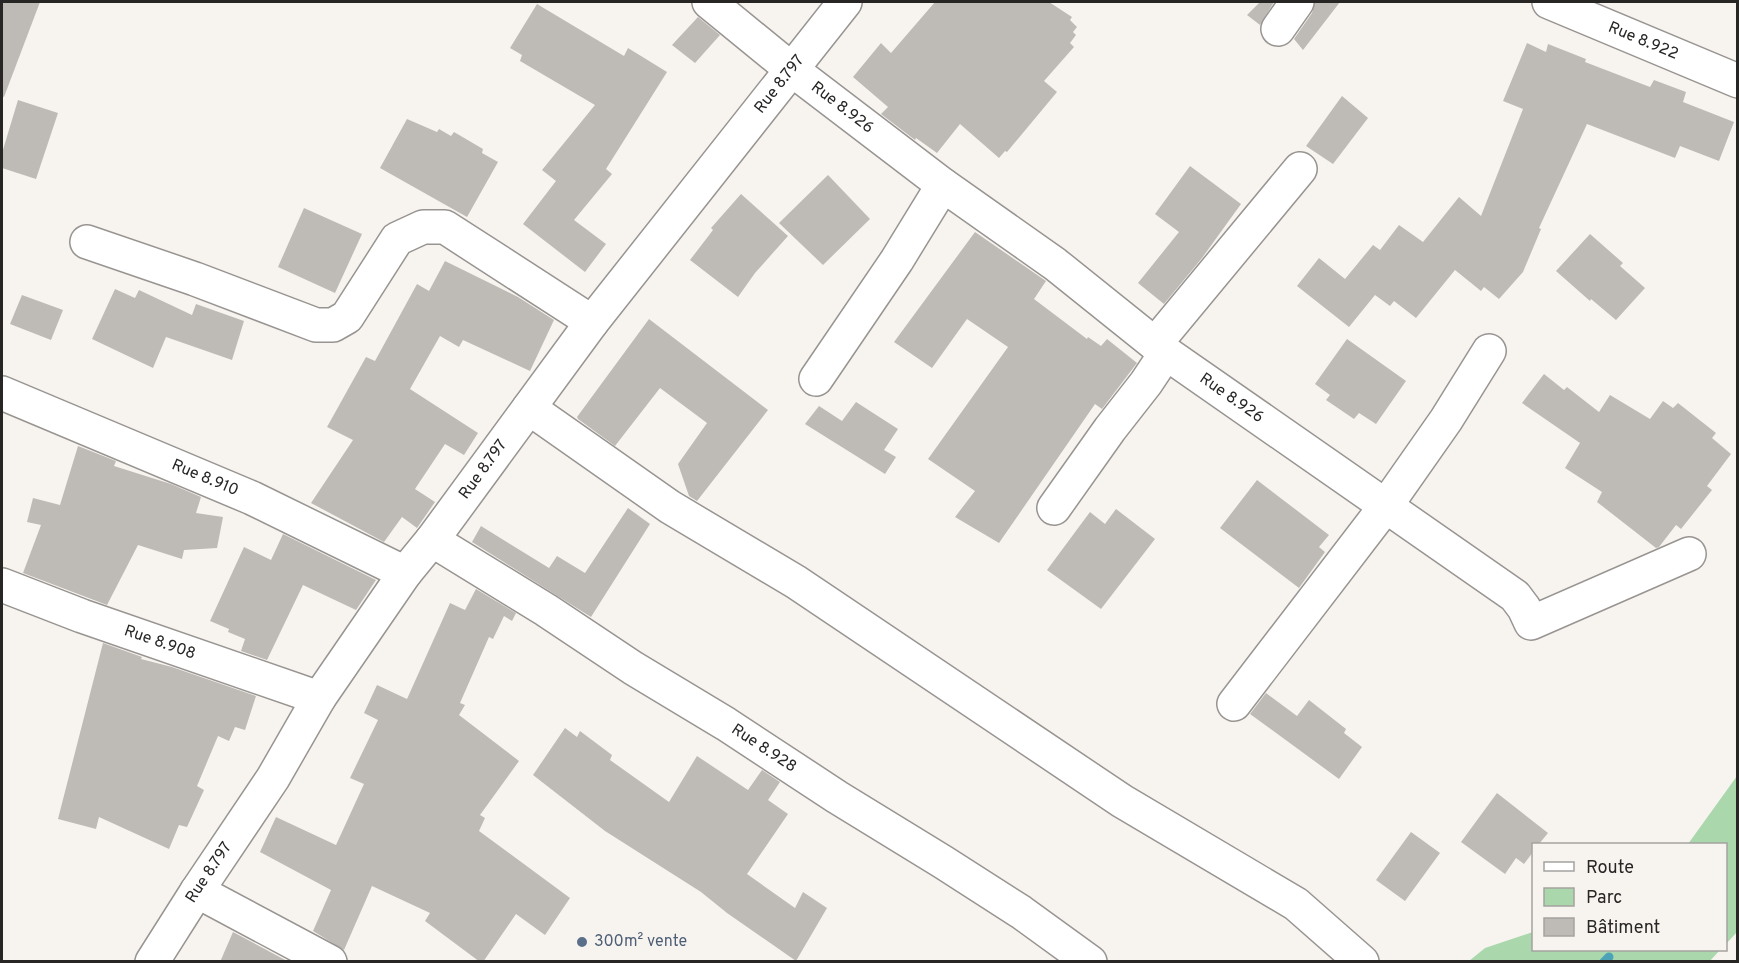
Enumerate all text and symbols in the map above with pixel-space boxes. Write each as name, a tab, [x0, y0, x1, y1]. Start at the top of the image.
street label: Rue 8.922	[1605, 18, 1681, 65]
street label: Rue 8.797	[750, 51, 809, 118]
street label: Rue 8.926	[807, 78, 877, 138]
street label: Rue 8.926	[1195, 369, 1267, 428]
street label: Rue 8.797	[455, 436, 512, 504]
street label: Rue 8.910	[168, 455, 241, 501]
street label: Rue 8.908	[121, 621, 198, 665]
street label: Rue 8.928	[727, 720, 800, 778]
street label: Rue 8.797	[182, 838, 237, 907]
legend	[1532, 843, 1727, 951]
text: Route	[1586, 857, 1634, 880]
text: Parc	[1586, 887, 1622, 910]
text: Bâtiment	[1586, 917, 1660, 940]
place label: 300m² vente	[594, 932, 687, 952]
marker: 300m² vente	[575, 935, 589, 949]

